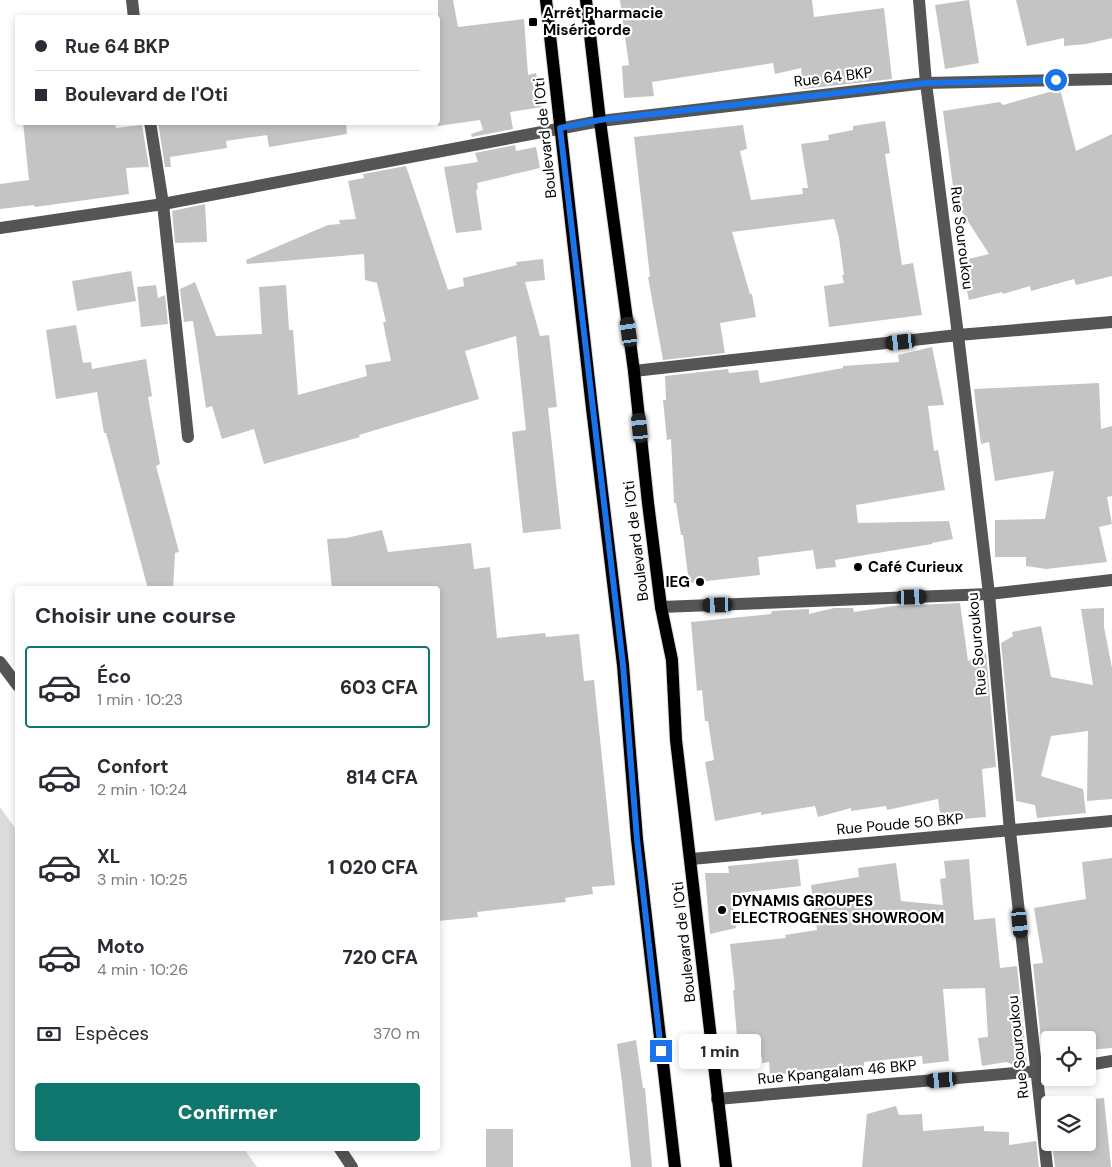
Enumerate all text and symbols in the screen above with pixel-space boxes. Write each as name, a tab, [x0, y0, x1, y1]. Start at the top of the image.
place label: Arrêt Pharmacie Miséricorde	[543, 3, 663, 40]
marker: Arrêt Pharmacie Miséricorde	[527, 16, 539, 28]
text: Rue 64 BKP	[65, 34, 170, 59]
street label: Rue 64 BKP	[793, 62, 874, 92]
route start	[1045, 69, 1067, 91]
street label: Boulevard de l'Oti	[529, 77, 561, 199]
text: Boulevard de l'Oti	[65, 82, 228, 107]
street label: Rue Souroukou	[946, 185, 978, 291]
car	[619, 316, 638, 348]
car	[885, 333, 916, 351]
car	[630, 412, 649, 444]
street label: Boulevard de l'Oti	[619, 480, 653, 602]
place label: Café Curieux	[868, 557, 964, 577]
marker: Café Curieux	[852, 561, 864, 573]
place label: IEG	[666, 572, 690, 592]
marker: IEG	[694, 576, 706, 588]
car	[896, 589, 927, 605]
street label: Rue Souroukou	[963, 592, 991, 696]
car	[702, 597, 733, 613]
text: Choisir une course	[35, 601, 236, 630]
text: Éco	[97, 664, 131, 689]
icon: car	[37, 665, 82, 710]
text: 603 CFA	[340, 675, 418, 700]
text: 1 min · 10:23	[97, 689, 183, 710]
text: Confort	[97, 754, 169, 779]
icon: car	[37, 755, 82, 800]
text: 814 CFA	[346, 765, 418, 790]
text: 2 min · 10:24	[97, 779, 187, 800]
street label: Rue Poude 50 BKP	[836, 808, 965, 840]
text: XL	[97, 844, 120, 869]
icon: car	[37, 845, 82, 890]
text: 1 020 CFA	[328, 855, 418, 880]
text: 3 min · 10:25	[97, 869, 188, 890]
street label: Boulevard de l'Oti	[668, 881, 700, 1003]
place label: DYNAMIS GROUPES ELECTROGENES SHOWROOM	[732, 891, 944, 928]
marker: DYNAMIS GROUPES ELECTROGENES SHOWROOM	[716, 904, 728, 916]
car	[1010, 907, 1029, 939]
text: Moto	[97, 934, 145, 959]
icon: car	[37, 935, 82, 980]
text: 720 CFA	[342, 945, 418, 970]
text: 4 min · 10:26	[97, 959, 188, 980]
street label: Rue Souroukou	[1003, 994, 1033, 1100]
icon: cash	[35, 1020, 63, 1048]
text: Espèces	[75, 1021, 149, 1046]
text: 370 m	[373, 1023, 420, 1044]
map controls	[1041, 1031, 1096, 1151]
button: locate	[1041, 1031, 1096, 1086]
callout: 1 min	[678, 1034, 761, 1068]
route end	[650, 1040, 672, 1062]
text: 1 min	[700, 1041, 740, 1062]
street label: Rue Kpangalam 46 BKP	[757, 1055, 918, 1089]
car	[926, 1071, 957, 1089]
button: Confirmer	[35, 1083, 420, 1141]
button: layers	[1041, 1096, 1096, 1151]

